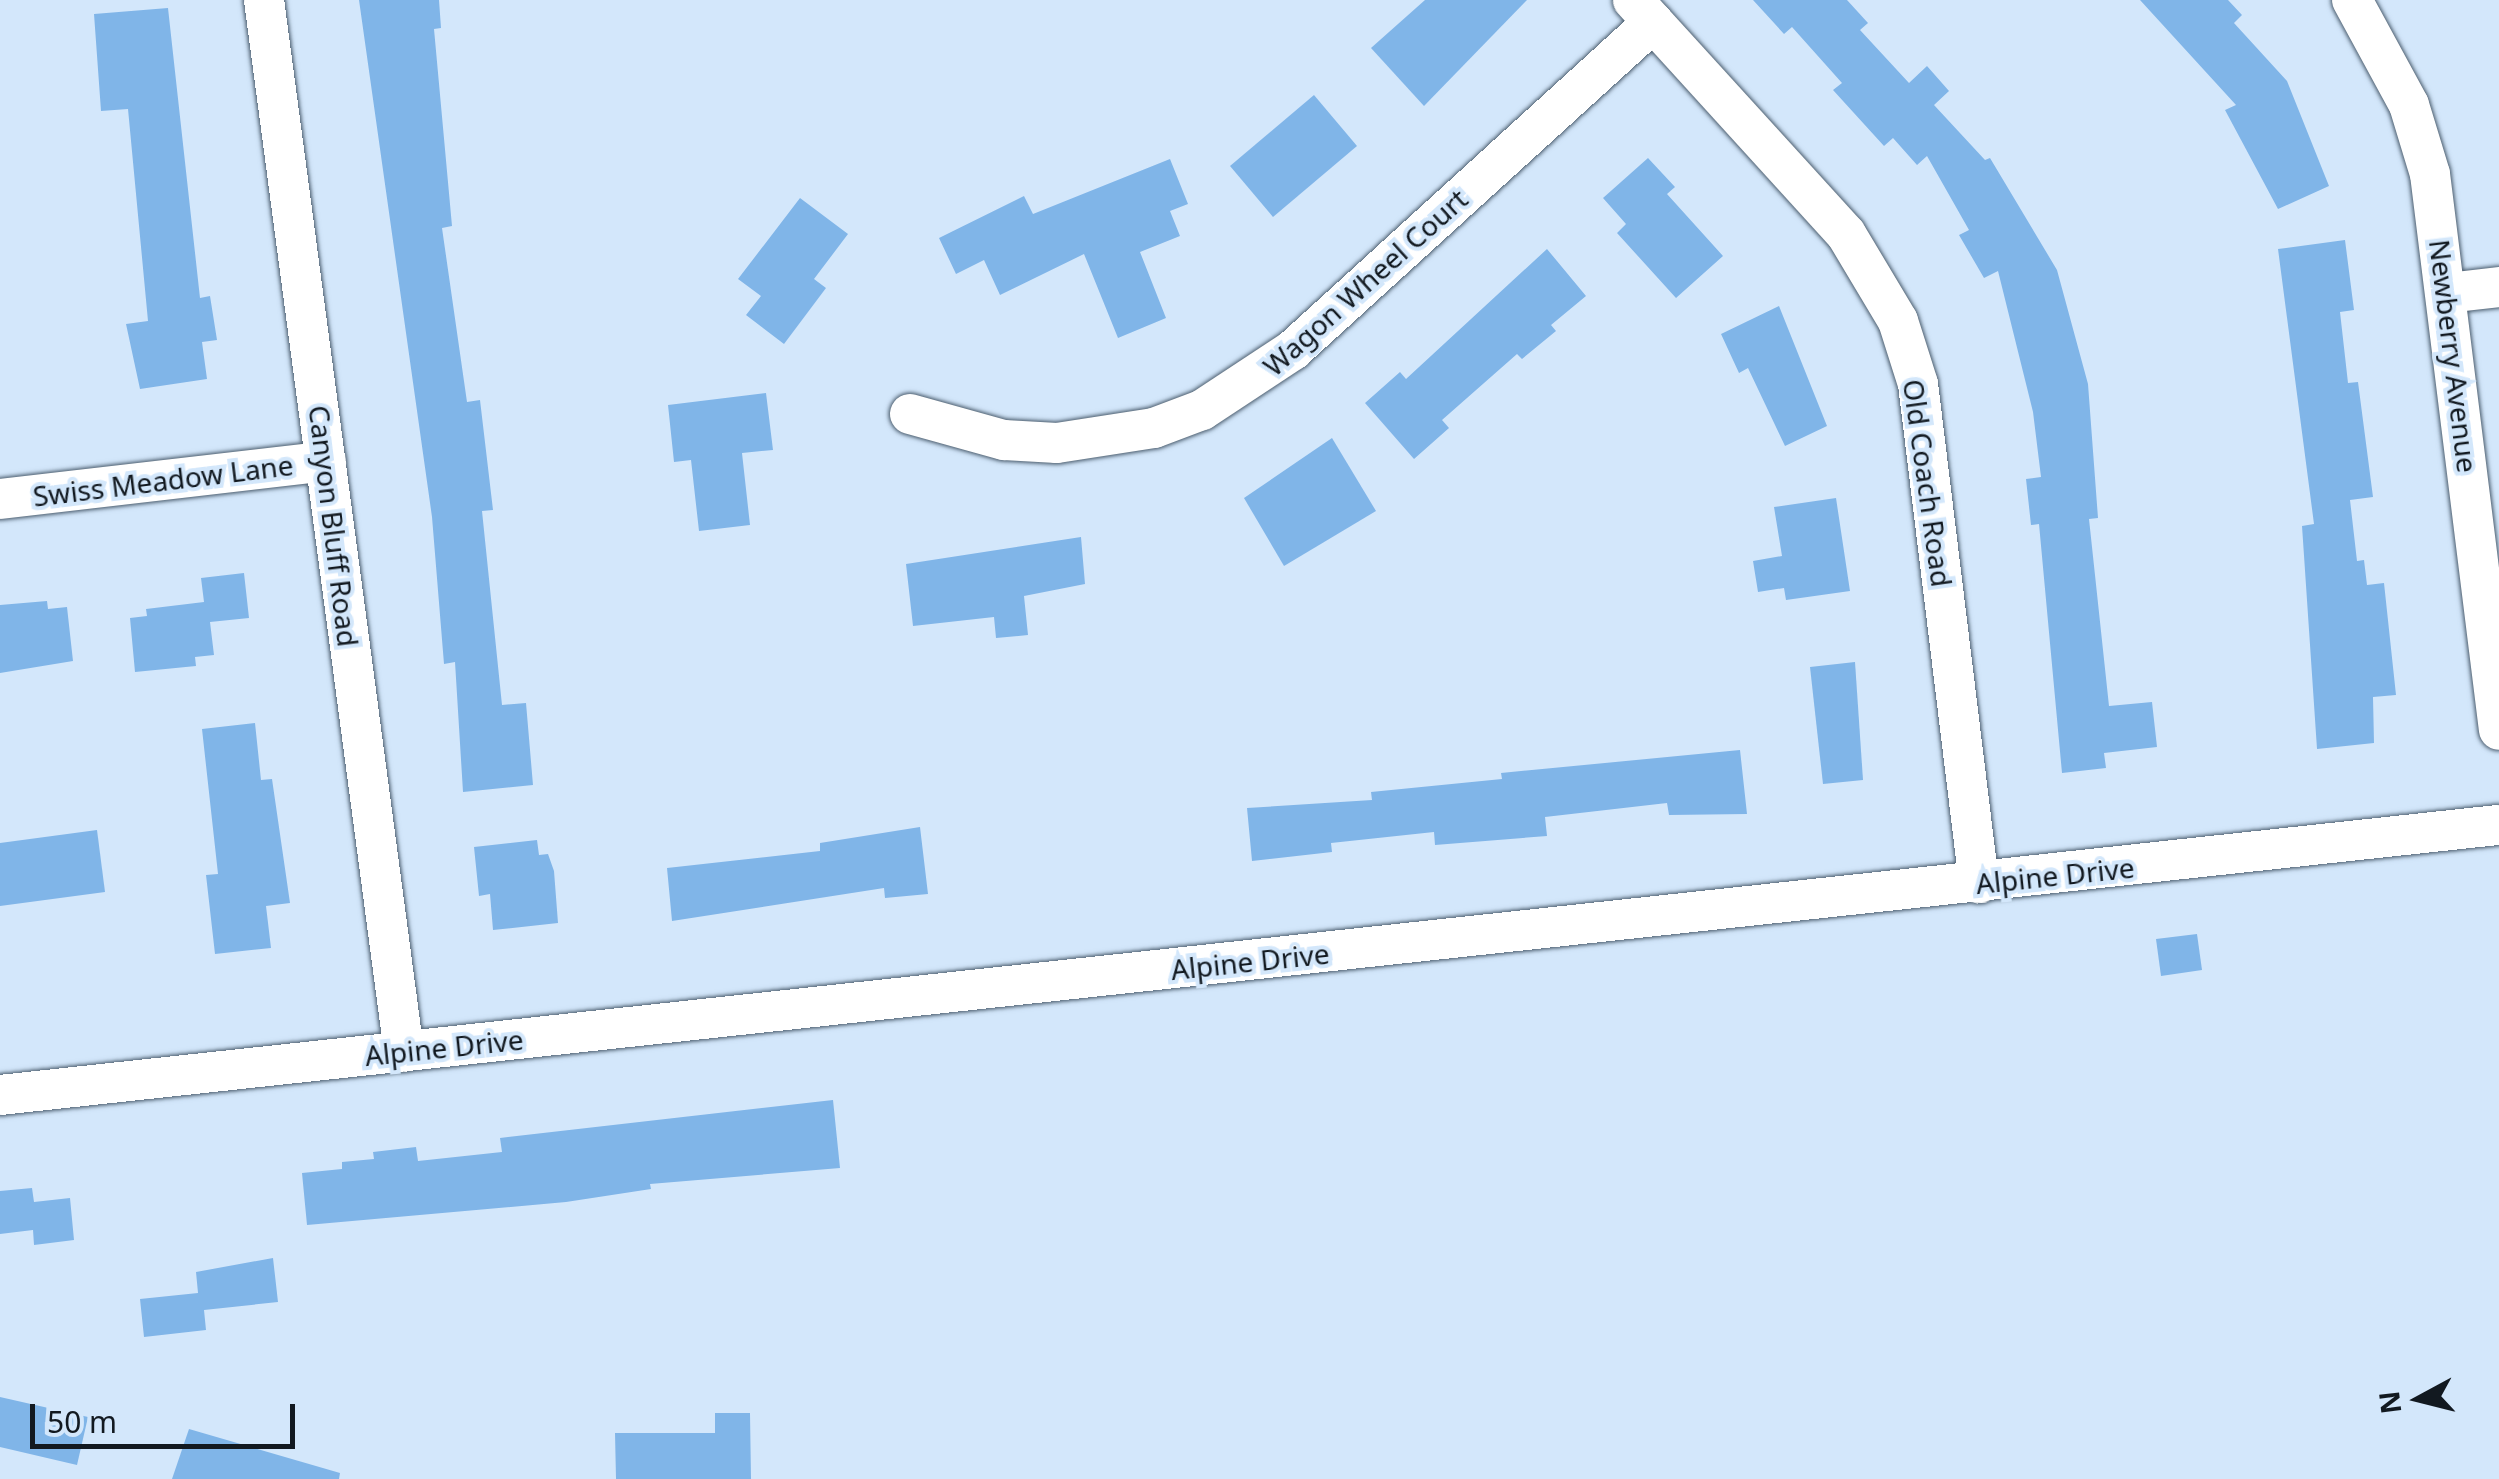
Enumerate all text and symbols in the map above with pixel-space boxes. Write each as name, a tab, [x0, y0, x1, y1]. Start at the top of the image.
street label: Wagon Wheel Court	[1256, 182, 1474, 382]
street label: Newberry Avenue	[2423, 238, 2485, 474]
street label: Old Coach Road	[1897, 377, 1959, 589]
street label: Canyon Bluff Road	[303, 403, 365, 649]
street label: Swiss Meadow Lane	[31, 447, 295, 513]
street label: Alpine Drive	[1974, 850, 2136, 900]
street label: Alpine Drive	[1169, 936, 1331, 986]
street label: Alpine Drive	[363, 1022, 525, 1072]
north arrow	[2369, 1349, 2469, 1449]
scale bar	[35, 1384, 300, 1446]
text: N	[2369, 1389, 2409, 1416]
text: 50 m	[47, 1401, 117, 1442]

